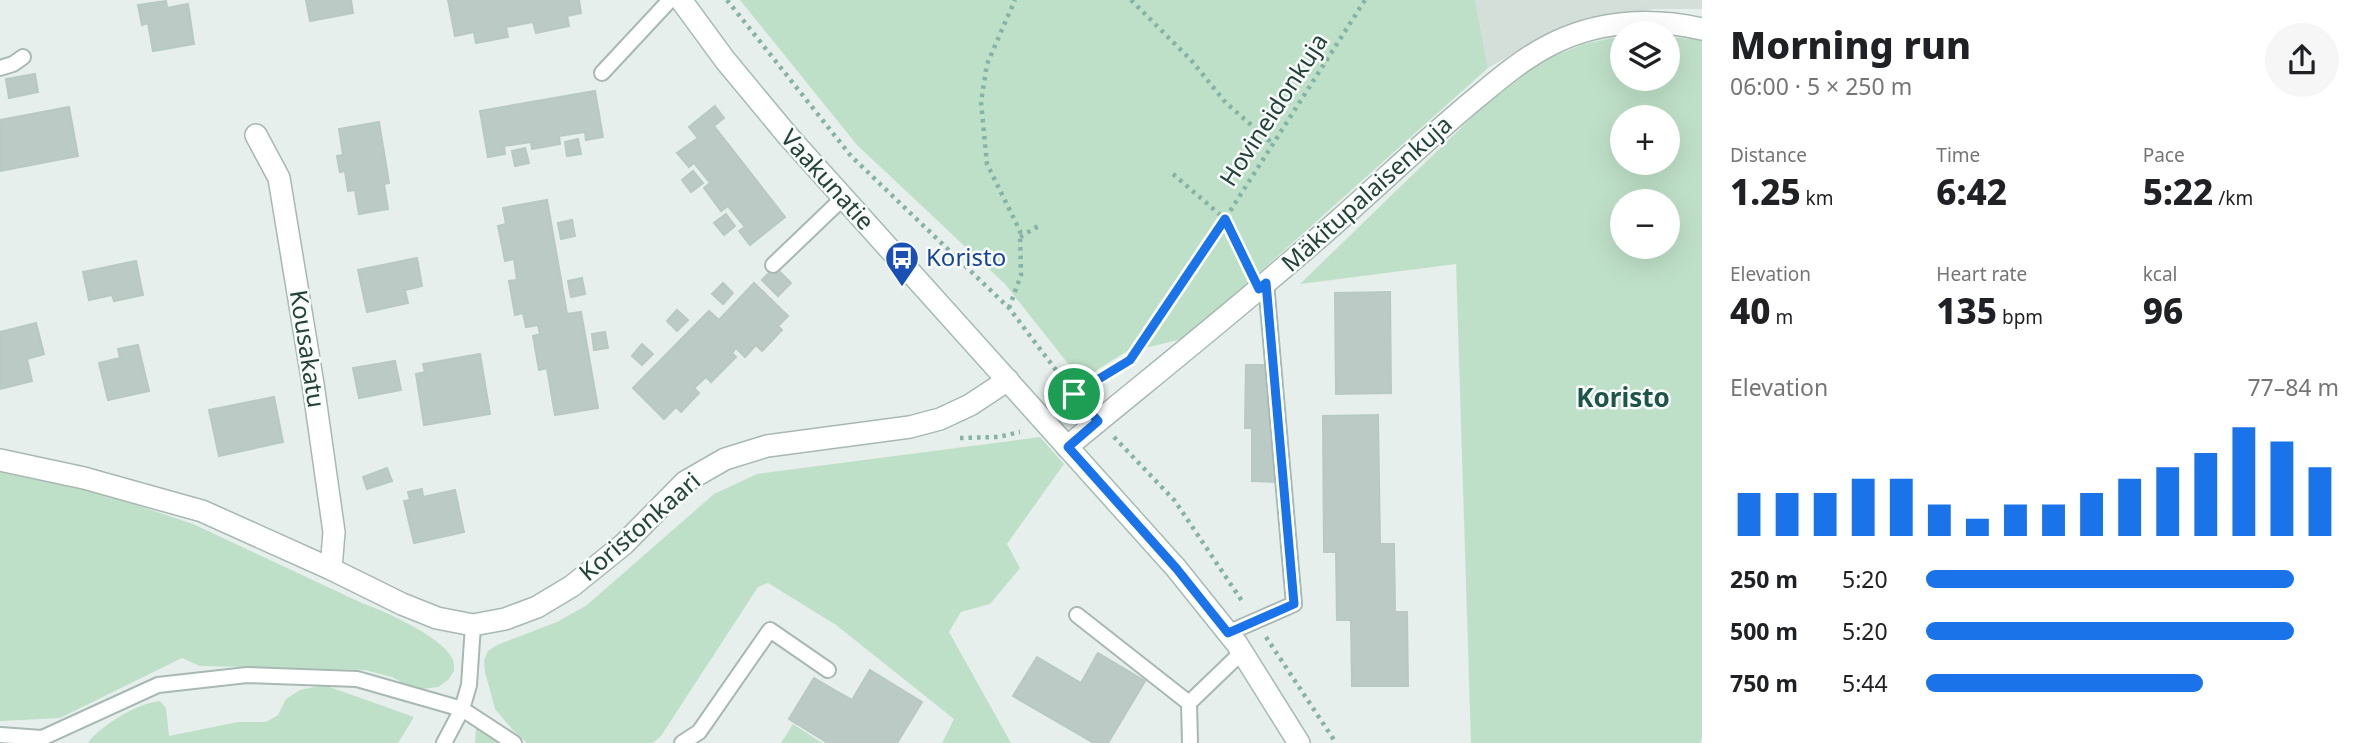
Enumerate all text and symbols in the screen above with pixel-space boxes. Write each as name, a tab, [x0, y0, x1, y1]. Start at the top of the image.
text: Morning run	[1730, 18, 1971, 70]
map controls	[1610, 21, 1680, 259]
button: layers	[1610, 21, 1680, 91]
button: share	[2265, 23, 2339, 97]
street label: Hovineidonkuja	[1211, 26, 1335, 192]
text: 06:00 · 5 × 250 m	[1730, 70, 1912, 102]
button: +	[1610, 105, 1680, 175]
street label: Mäkitupalaisenkuja	[1274, 107, 1458, 278]
street label: Vaakunatie	[774, 121, 882, 237]
text: Distance	[1730, 142, 1807, 168]
text: Time	[1936, 142, 1980, 168]
text: Pace	[2143, 142, 2185, 168]
text: 1.25	[1730, 168, 1801, 215]
text: 6:42	[1936, 168, 2007, 215]
text: 5:22	[2143, 168, 2213, 215]
text: km	[1801, 185, 1834, 211]
text: /km	[2213, 185, 2253, 211]
button: −	[1610, 189, 1680, 259]
bus stop icon: Koristo	[883, 239, 921, 288]
place label: Koristo	[926, 240, 1006, 273]
text: Elevation	[1730, 261, 1811, 287]
text: Heart rate	[1936, 261, 2027, 287]
text: kcal	[2143, 261, 2177, 287]
street label: Kousakatu	[283, 287, 334, 410]
text: 40	[1730, 287, 1770, 334]
text: 135	[1936, 287, 1997, 334]
text: 96	[2143, 287, 2183, 334]
text: m	[1770, 304, 1793, 330]
text: bpm	[1997, 304, 2043, 330]
pin	[1044, 364, 1104, 424]
text: Elevation	[1730, 371, 1828, 403]
text: 77–84 m	[2247, 371, 2339, 403]
icon: arrive	[1055, 375, 1093, 413]
district label: Koristo	[1576, 379, 1670, 415]
street label: Koristonkaari	[571, 464, 707, 588]
text: 250 m	[1730, 563, 1798, 595]
text: 5:20	[1842, 563, 1888, 595]
text: 500 m	[1730, 615, 1798, 647]
text: 5:20	[1842, 615, 1888, 647]
text: 750 m	[1730, 667, 1798, 699]
text: 5:44	[1842, 667, 1888, 699]

